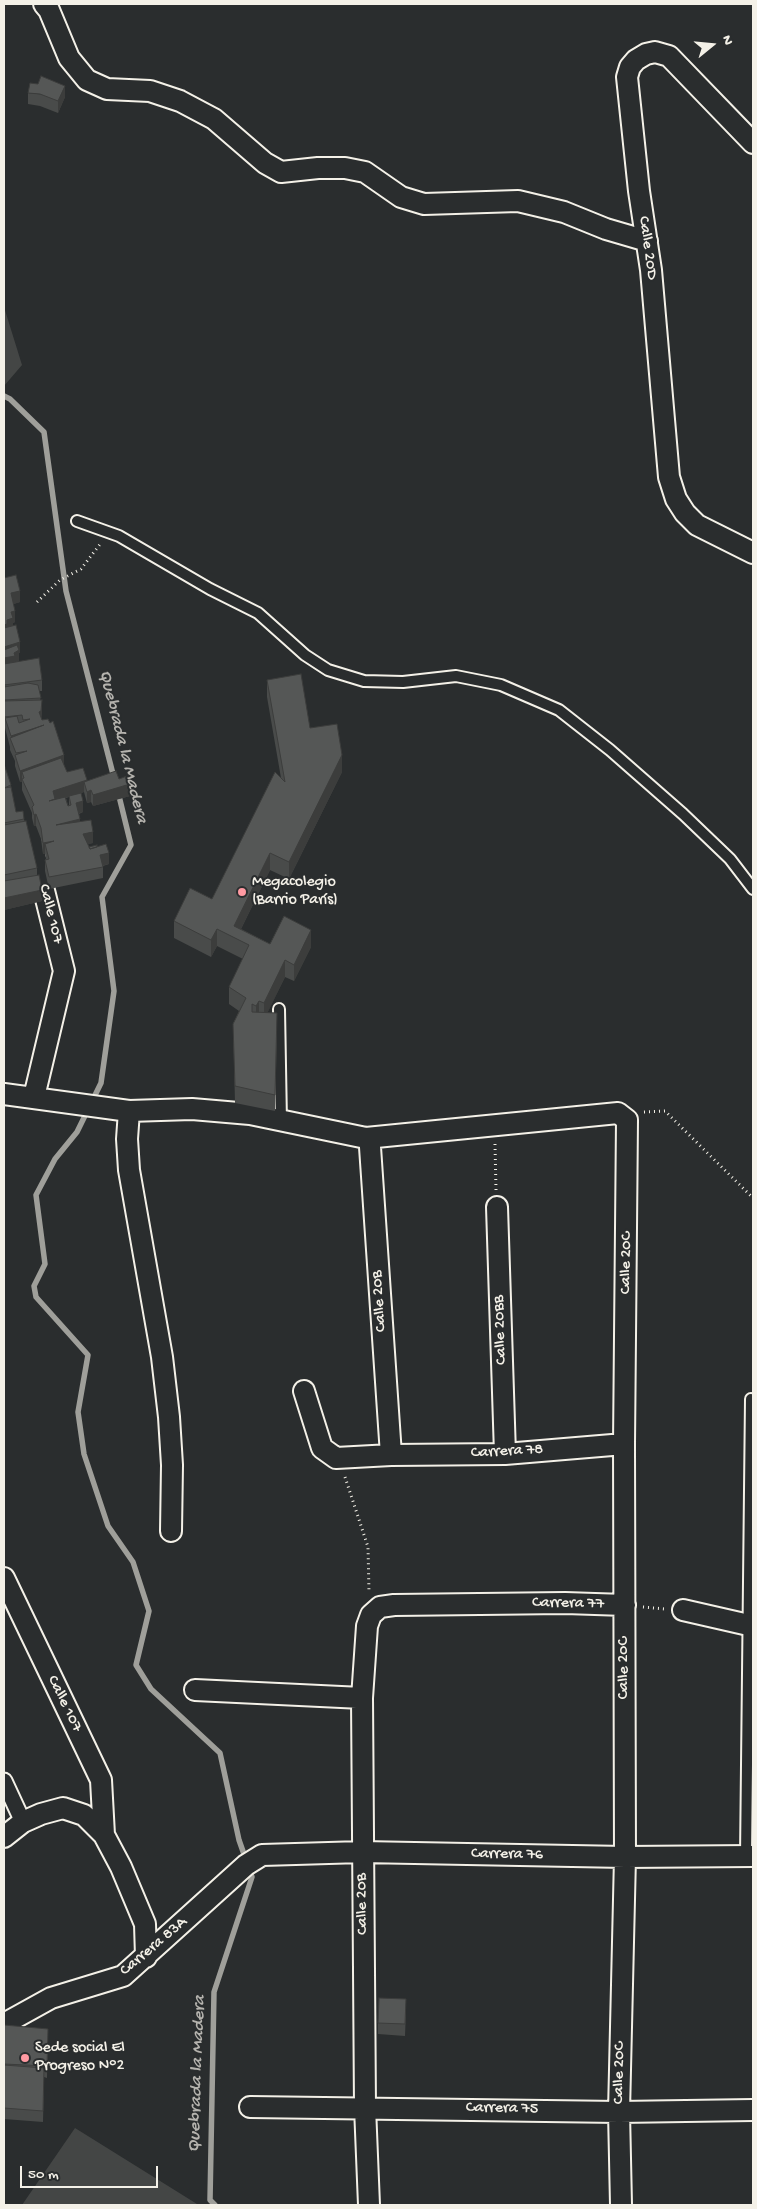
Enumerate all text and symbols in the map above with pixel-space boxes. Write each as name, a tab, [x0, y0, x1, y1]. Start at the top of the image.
north arrow	[687, 20, 737, 70]
text: N	[717, 34, 736, 47]
street label: Calle 20D	[633, 215, 661, 281]
water label: Quebrada la Madera	[92, 668, 152, 826]
place label: Megacolegio (Barrio París)	[252, 873, 338, 911]
street label: Calle 107	[33, 882, 67, 946]
marker: Megacolegio (Barrio París)	[236, 886, 248, 898]
street label: Calle 20C	[617, 1232, 637, 1294]
street label: Calle 20B	[368, 1270, 392, 1332]
street label: Calle 20BB	[490, 1295, 512, 1365]
street label: Carrera 78	[470, 1441, 544, 1463]
street label: Carrera 77	[532, 1594, 604, 1614]
street label: Calle 20C	[615, 1637, 635, 1699]
street label: Calle 107	[42, 1673, 86, 1735]
street label: Carrera 76	[471, 1845, 543, 1865]
street label: Calle 20B	[353, 1873, 373, 1935]
street label: Carrera 83A	[116, 1913, 192, 1981]
water label: Quebrada la Madera	[184, 1995, 212, 2153]
place label: Sede social El Progreso N°2	[35, 2039, 125, 2077]
street label: Calle 20C	[610, 2042, 630, 2104]
marker: Sede social El Progreso N°2	[19, 2052, 31, 2064]
street label: Carrera 75	[466, 2099, 538, 2119]
scale bar	[22, 2156, 160, 2188]
text: 50 m	[28, 2166, 59, 2184]

